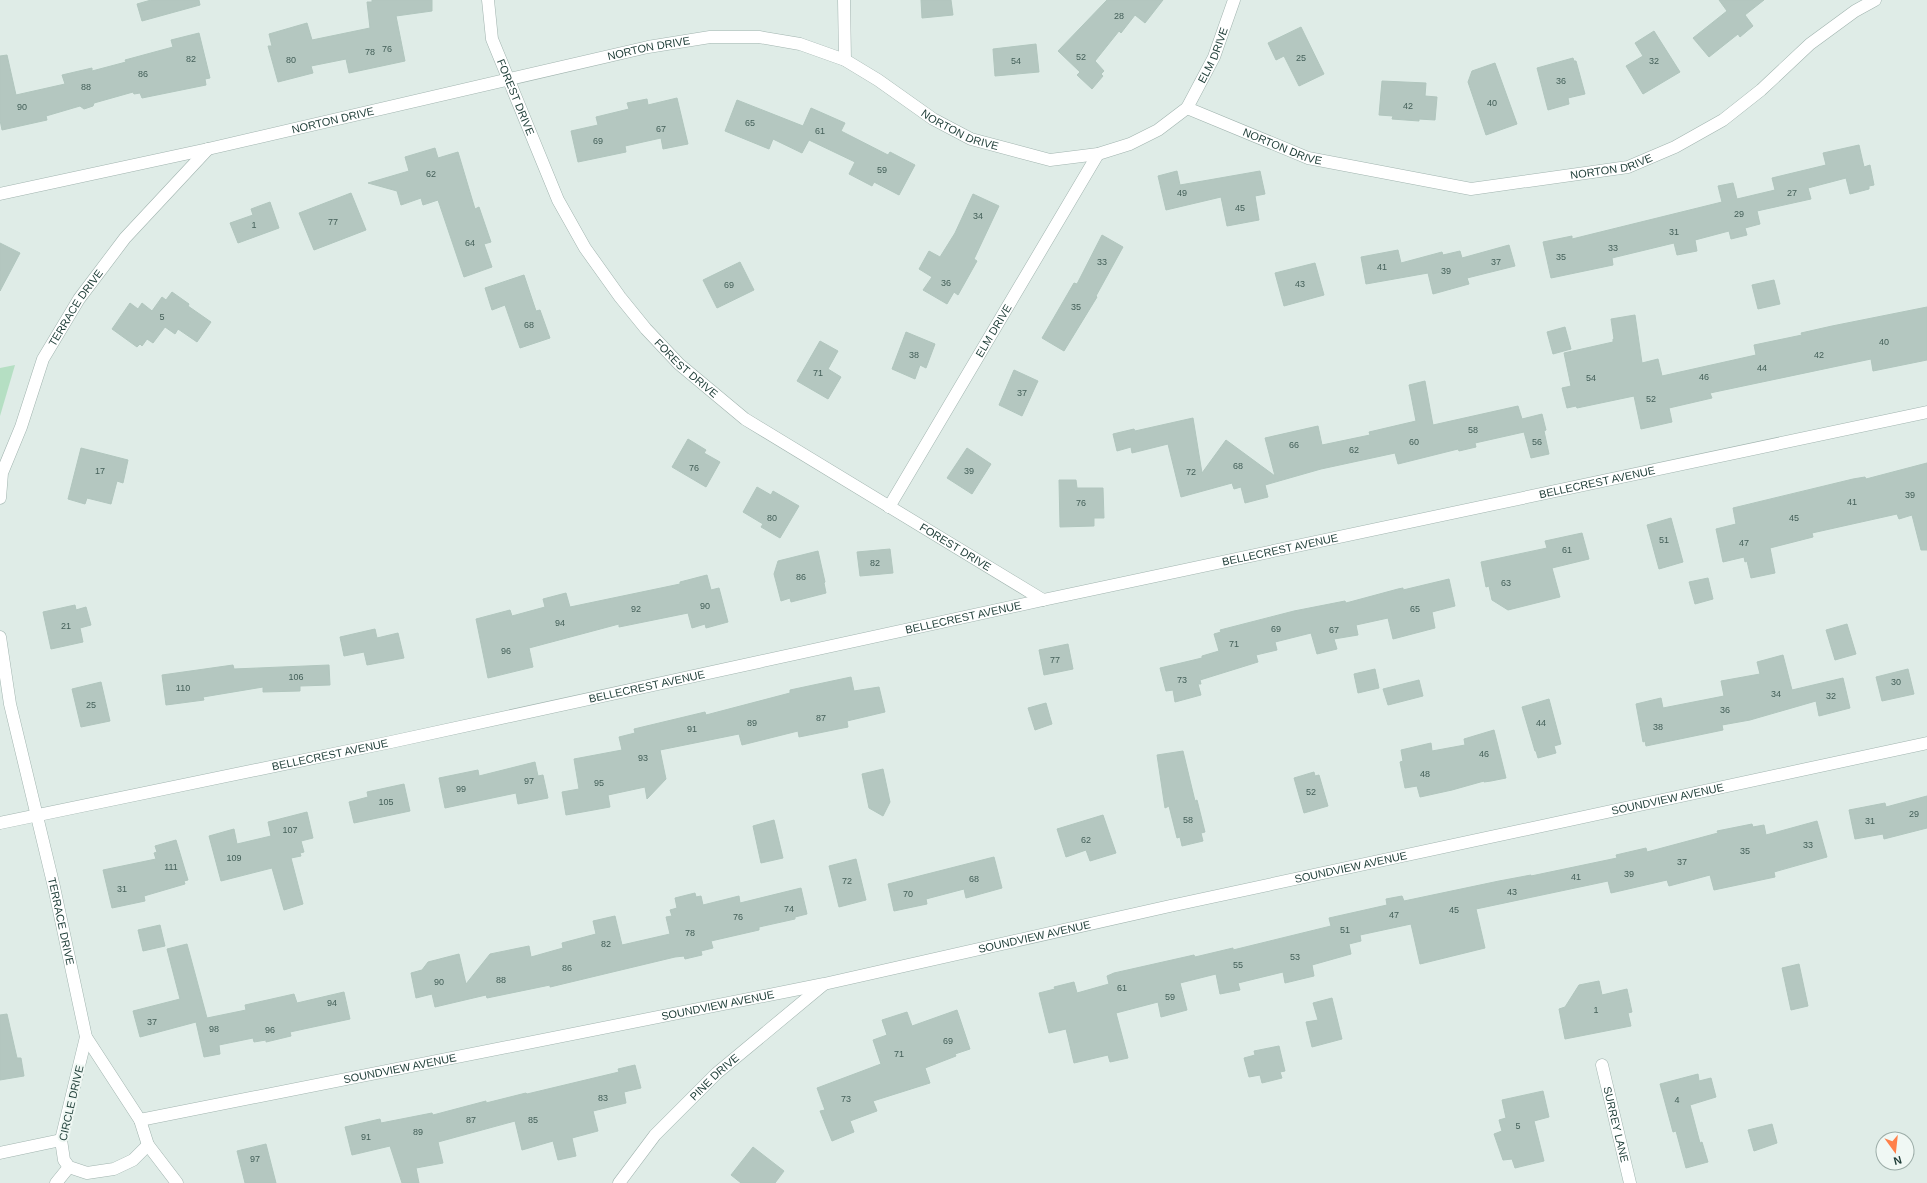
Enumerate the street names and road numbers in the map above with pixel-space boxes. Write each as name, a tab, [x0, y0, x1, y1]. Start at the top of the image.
street label: ELM DRIVE	[1195, 26, 1230, 85]
street label: NORTON DRIVE	[606, 34, 691, 62]
street label: FOREST DRIVE	[495, 57, 537, 137]
street label: NORTON DRIVE	[291, 105, 375, 135]
street label: NORTON DRIVE	[919, 107, 1000, 152]
street label: NORTON DRIVE	[1241, 126, 1323, 167]
street label: NORTON DRIVE	[1569, 151, 1654, 181]
street label: TERRACE DRIVE	[46, 267, 105, 348]
street label: ELM DRIVE	[973, 302, 1014, 359]
street label: FOREST DRIVE	[652, 336, 720, 400]
street label: BELLECREST AVENUE	[1538, 464, 1656, 500]
street label: FOREST DRIVE	[918, 521, 993, 573]
street label: BELLECREST AVENUE	[1221, 531, 1339, 568]
street label: BELLECREST AVENUE	[904, 599, 1022, 636]
street label: BELLECREST AVENUE	[588, 668, 706, 705]
street label: BELLECREST AVENUE	[271, 737, 389, 773]
street label: SOUNDVIEW AVENUE	[1610, 781, 1725, 817]
street label: SOUNDVIEW AVENUE	[1293, 849, 1408, 885]
street label: TERRACE DRIVE	[46, 876, 76, 966]
street label: SOUNDVIEW AVENUE	[977, 918, 1092, 955]
street label: SOUNDVIEW AVENUE	[660, 988, 775, 1022]
street label: SOUNDVIEW AVENUE	[342, 1051, 457, 1085]
street label: PINE DRIVE	[687, 1051, 741, 1103]
street label: CIRCLE DRIVE	[56, 1064, 86, 1142]
street label: SURREY LANE	[1601, 1085, 1631, 1163]

